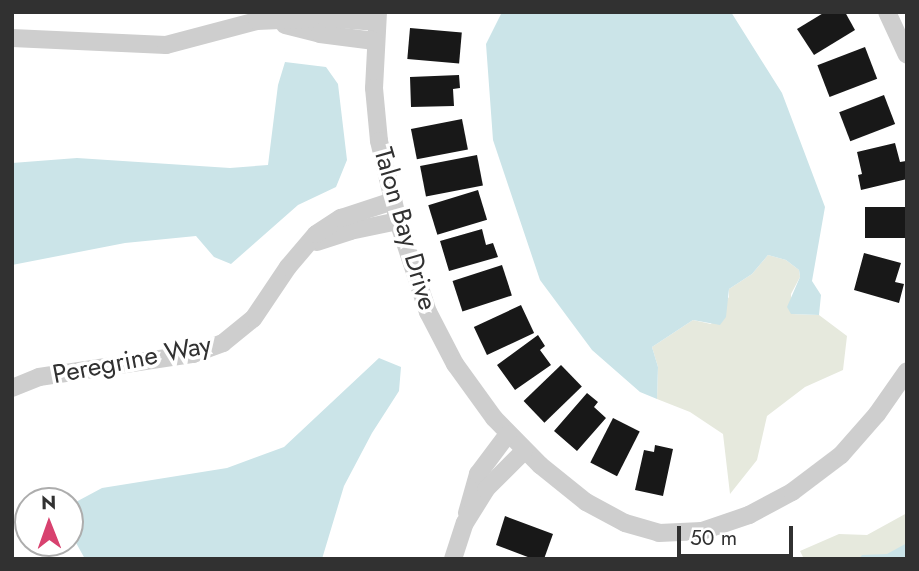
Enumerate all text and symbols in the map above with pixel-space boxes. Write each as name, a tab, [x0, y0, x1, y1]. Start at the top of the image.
street label: Talon Bay Drive	[367, 144, 443, 314]
street label: Peregrine Way	[50, 329, 214, 391]
north arrow	[14, 487, 84, 557]
text: N	[41, 489, 56, 516]
scale bar	[681, 512, 796, 556]
text: 50 m	[690, 523, 737, 553]

